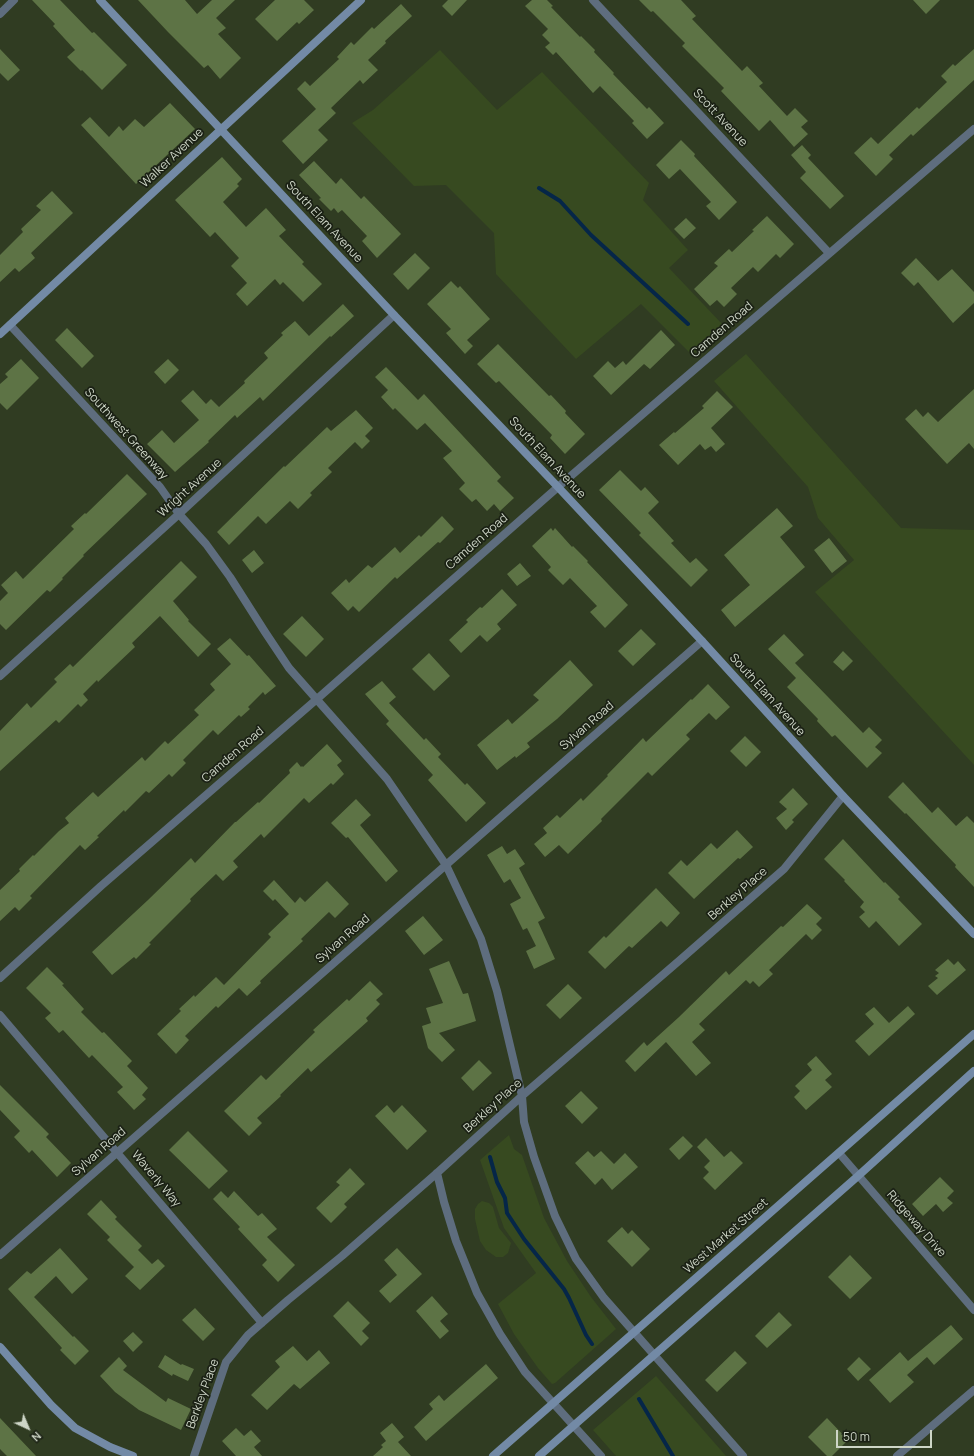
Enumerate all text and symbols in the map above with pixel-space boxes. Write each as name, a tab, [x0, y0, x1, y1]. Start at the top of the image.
street label: Scott Avenue	[690, 86, 750, 150]
street label: Walker Avenue	[138, 125, 206, 191]
street label: South Elam Avenue	[283, 178, 365, 266]
street label: Camden Road	[688, 299, 756, 361]
street label: Southwest Greenway	[81, 385, 171, 483]
street label: South Elam Avenue	[506, 414, 588, 502]
street label: Wright Avenue	[155, 456, 225, 520]
street label: Camden Road	[443, 511, 511, 573]
street label: South Elam Avenue	[726, 651, 808, 739]
street label: Sylvan Road	[557, 699, 617, 753]
street label: Camden Road	[199, 724, 267, 786]
street label: Berkley Place	[706, 865, 770, 923]
street label: Sylvan Road	[313, 912, 373, 966]
street label: Berkley Place	[461, 1076, 525, 1136]
street label: Sylvan Road	[69, 1125, 129, 1179]
street label: Waverly Way	[128, 1148, 184, 1210]
street label: Ridgeway Drive	[883, 1188, 949, 1260]
street label: West Market Street	[681, 1195, 771, 1277]
street label: Berkley Place	[184, 1357, 222, 1431]
north arrow	[8, 1408, 48, 1448]
scale bar	[838, 1422, 934, 1448]
text: 50 m	[843, 1428, 870, 1445]
text: N	[29, 1429, 45, 1445]

